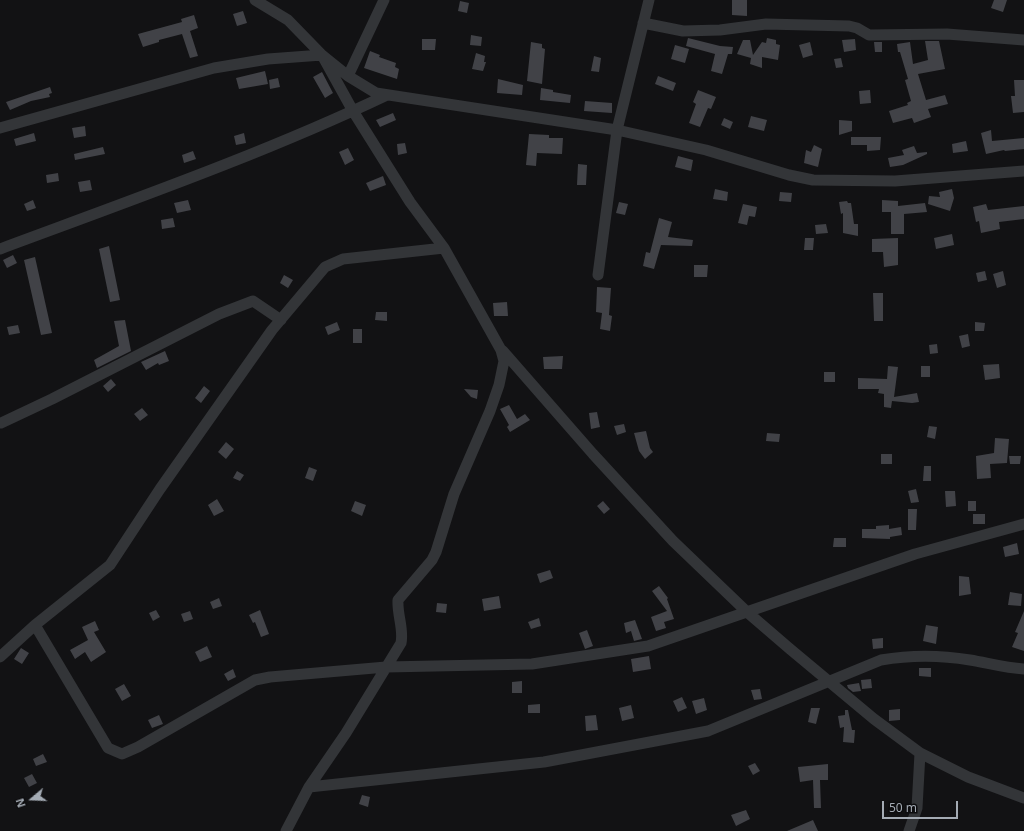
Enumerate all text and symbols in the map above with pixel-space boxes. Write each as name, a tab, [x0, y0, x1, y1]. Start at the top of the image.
north arrow	[12, 779, 52, 819]
scale bar	[884, 793, 960, 819]
text: N	[12, 796, 29, 810]
text: 50 m	[889, 799, 917, 816]

